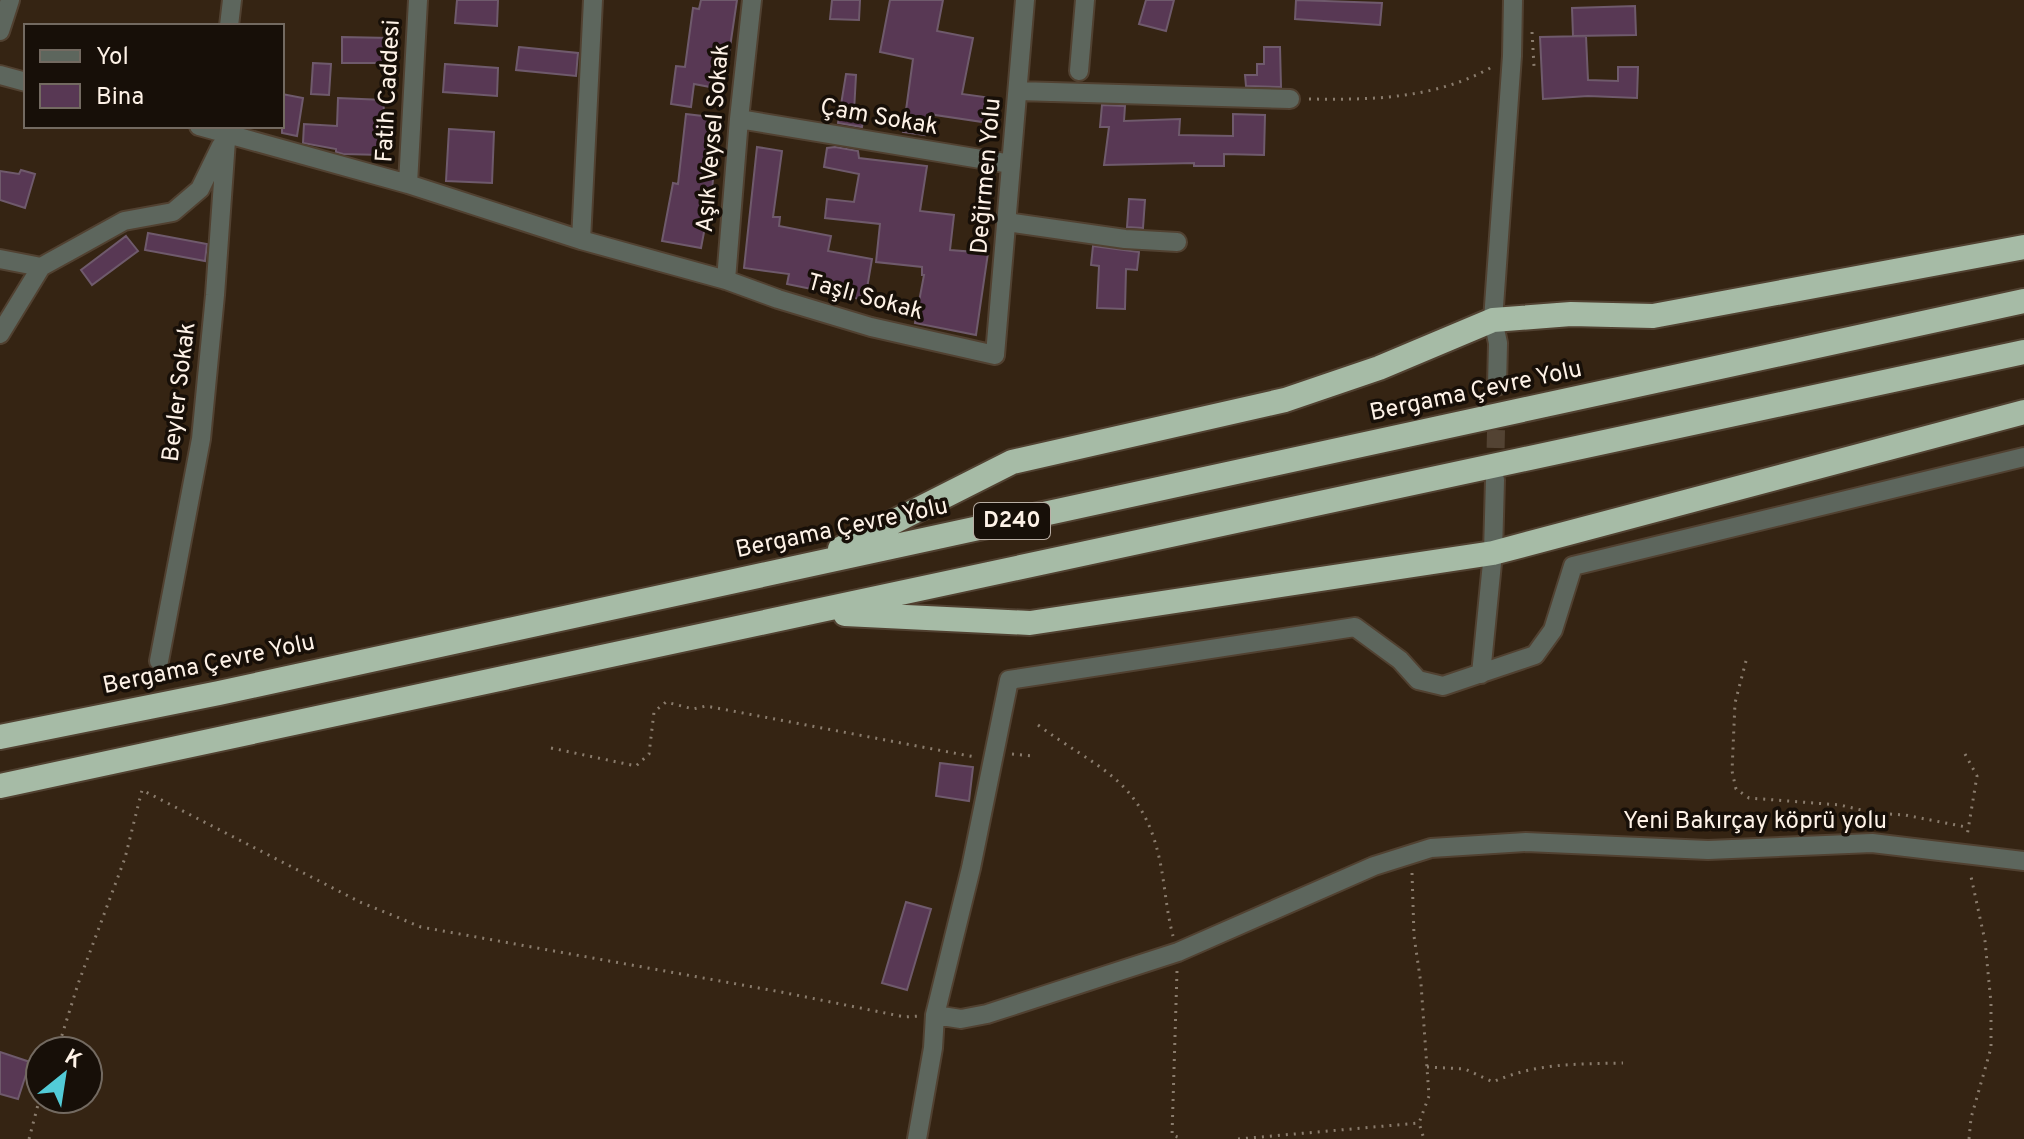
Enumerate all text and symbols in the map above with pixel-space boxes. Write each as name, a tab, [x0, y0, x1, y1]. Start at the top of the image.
street label: Fatih Caddesi	[370, 19, 408, 163]
legend	[24, 24, 284, 128]
street label: Aşık Veysel Sokak	[691, 42, 737, 234]
text: Yol	[96, 43, 129, 73]
text: Bina	[96, 83, 144, 113]
street label: Çam Sokak	[818, 93, 940, 143]
street label: Değirmen Yolu	[965, 97, 1009, 255]
street label: Taşlı Sokak	[804, 268, 926, 328]
street label: Beyler Sokak	[157, 321, 203, 463]
street label: Bergama Çevre Yolu	[1367, 355, 1585, 429]
street label: Bergama Çevre Yolu	[733, 492, 951, 566]
road number: D240	[974, 503, 1050, 539]
street label: Bergama Çevre Yolu	[100, 628, 318, 702]
street label: Yeni Bakırçay köprü yolu	[1623, 807, 1887, 837]
north arrow	[24, 1035, 104, 1115]
text: K	[59, 1044, 86, 1075]

